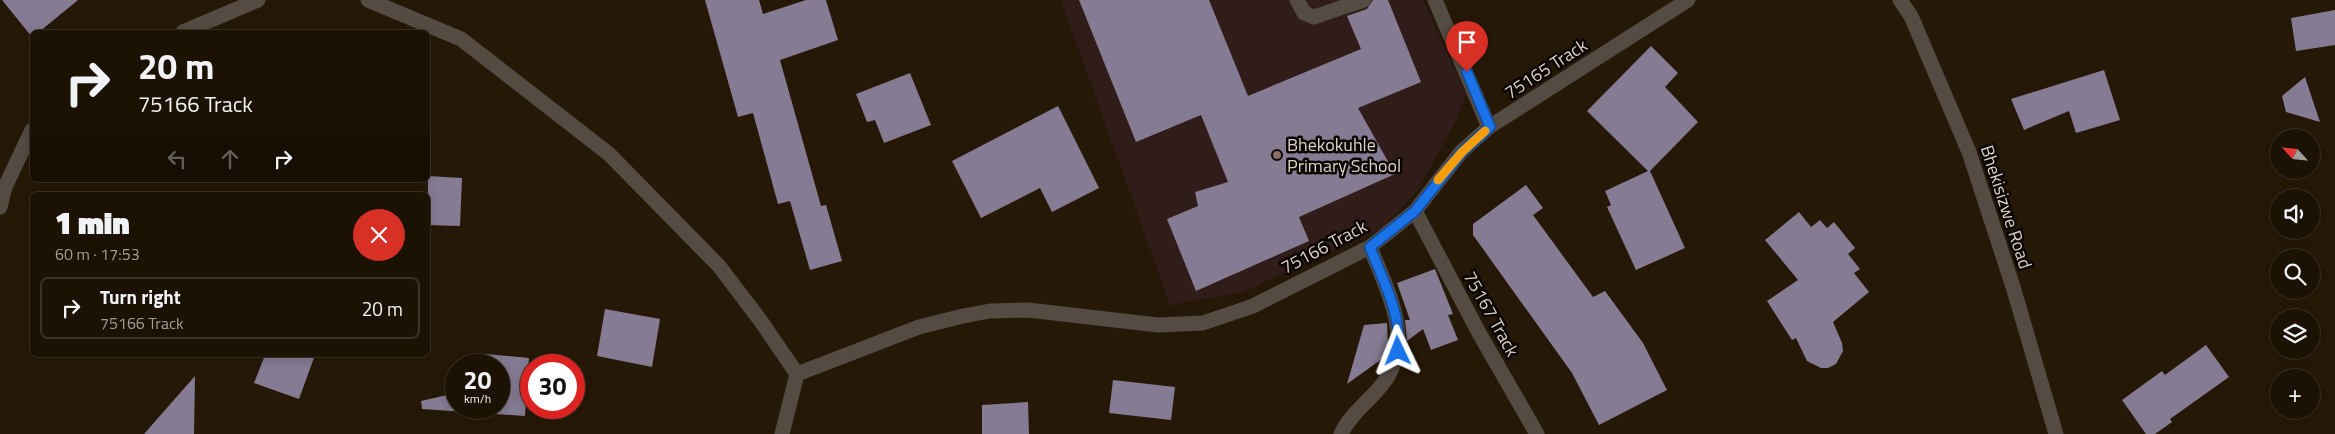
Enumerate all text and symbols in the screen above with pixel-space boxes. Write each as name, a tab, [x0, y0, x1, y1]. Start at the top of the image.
pin	[1446, 21, 1488, 72]
icon: arrive	[1453, 28, 1481, 56]
street label: 75165 Track	[1499, 31, 1593, 106]
text: 20 m	[138, 39, 214, 93]
icon: right	[55, 50, 120, 115]
text: 75166 Track	[138, 87, 253, 121]
north arrow	[2270, 129, 2320, 179]
map controls	[2270, 129, 2320, 419]
place label: Bhekokuhle Primary School	[1287, 131, 1401, 179]
street label: Bhekisizwe Road	[1974, 142, 2039, 272]
icon: left	[163, 145, 191, 173]
icon: ahead	[216, 145, 244, 173]
icon: right	[269, 145, 297, 173]
marker: Bhekokuhle Primary School	[1271, 149, 1283, 161]
button: sound	[2270, 189, 2320, 239]
text: 1 min	[55, 200, 130, 246]
button: close	[353, 209, 405, 261]
street label: 75166 Track	[1276, 212, 1372, 281]
text: 60 m · 17:53	[55, 242, 140, 266]
button: search	[2270, 249, 2320, 299]
street label: 75167 Track	[1457, 266, 1526, 362]
text: Turn right	[100, 282, 181, 311]
icon: right	[57, 294, 85, 322]
text: 20 m	[362, 294, 403, 323]
button: layers	[2270, 309, 2320, 359]
text: 75166 Track	[100, 311, 184, 335]
position arrow	[1371, 324, 1423, 376]
speed limit sign: 30	[520, 354, 585, 419]
text: 20	[463, 361, 492, 399]
button: +	[2270, 369, 2320, 419]
text: km/h	[464, 389, 491, 408]

